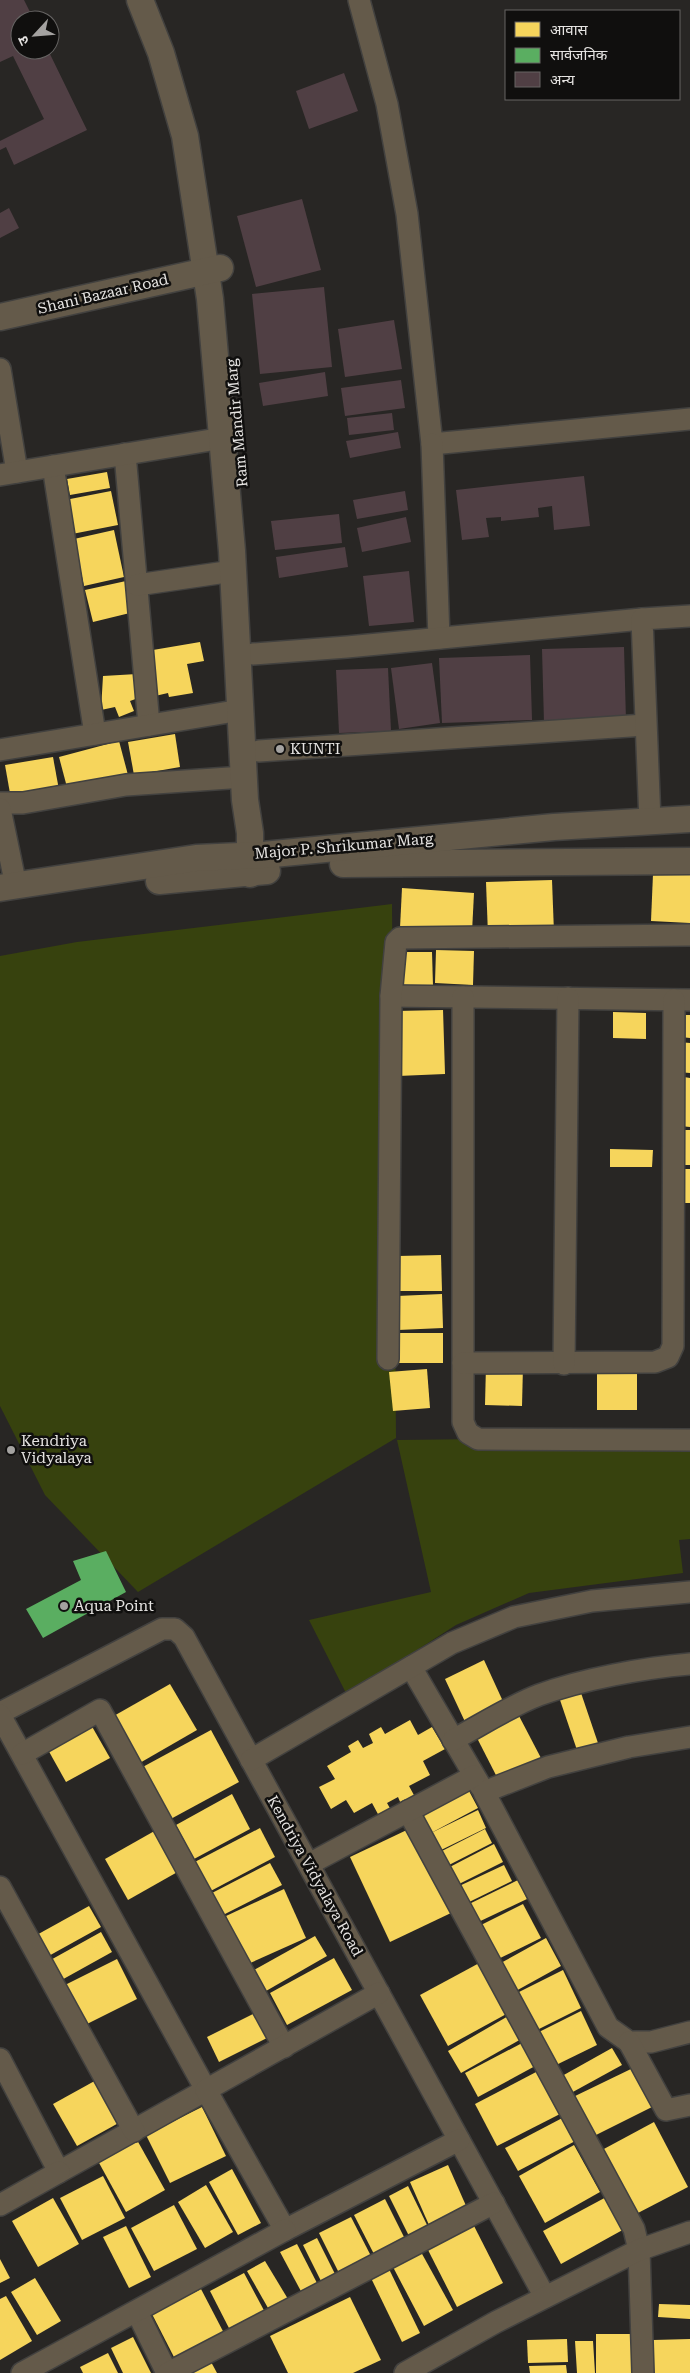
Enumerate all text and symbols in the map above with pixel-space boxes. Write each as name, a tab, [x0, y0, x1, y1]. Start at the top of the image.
north arrow	[10, 10, 60, 60]
legend	[505, 10, 680, 100]
text: आवास	[550, 21, 589, 39]
text: उ	[14, 33, 32, 48]
text: सार्वजनिक	[550, 46, 608, 64]
text: अन्य	[550, 71, 575, 89]
street label: Shani Bazaar Road	[36, 270, 170, 318]
street label: Ram Mandir Marg	[222, 358, 252, 488]
place label: KUNTI	[290, 740, 340, 758]
marker: KUNTI	[274, 743, 286, 755]
street label: Major P. Shrikumar Marg	[254, 829, 435, 863]
place label: Kendriya Vidyalaya	[21, 1432, 92, 1467]
marker: Kendriya Vidyalaya	[5, 1444, 17, 1456]
place label: Aqua Point	[74, 1597, 154, 1615]
marker: Aqua Point	[58, 1600, 70, 1612]
street label: Kendriya Vidyalaya Road	[263, 1793, 367, 1960]

